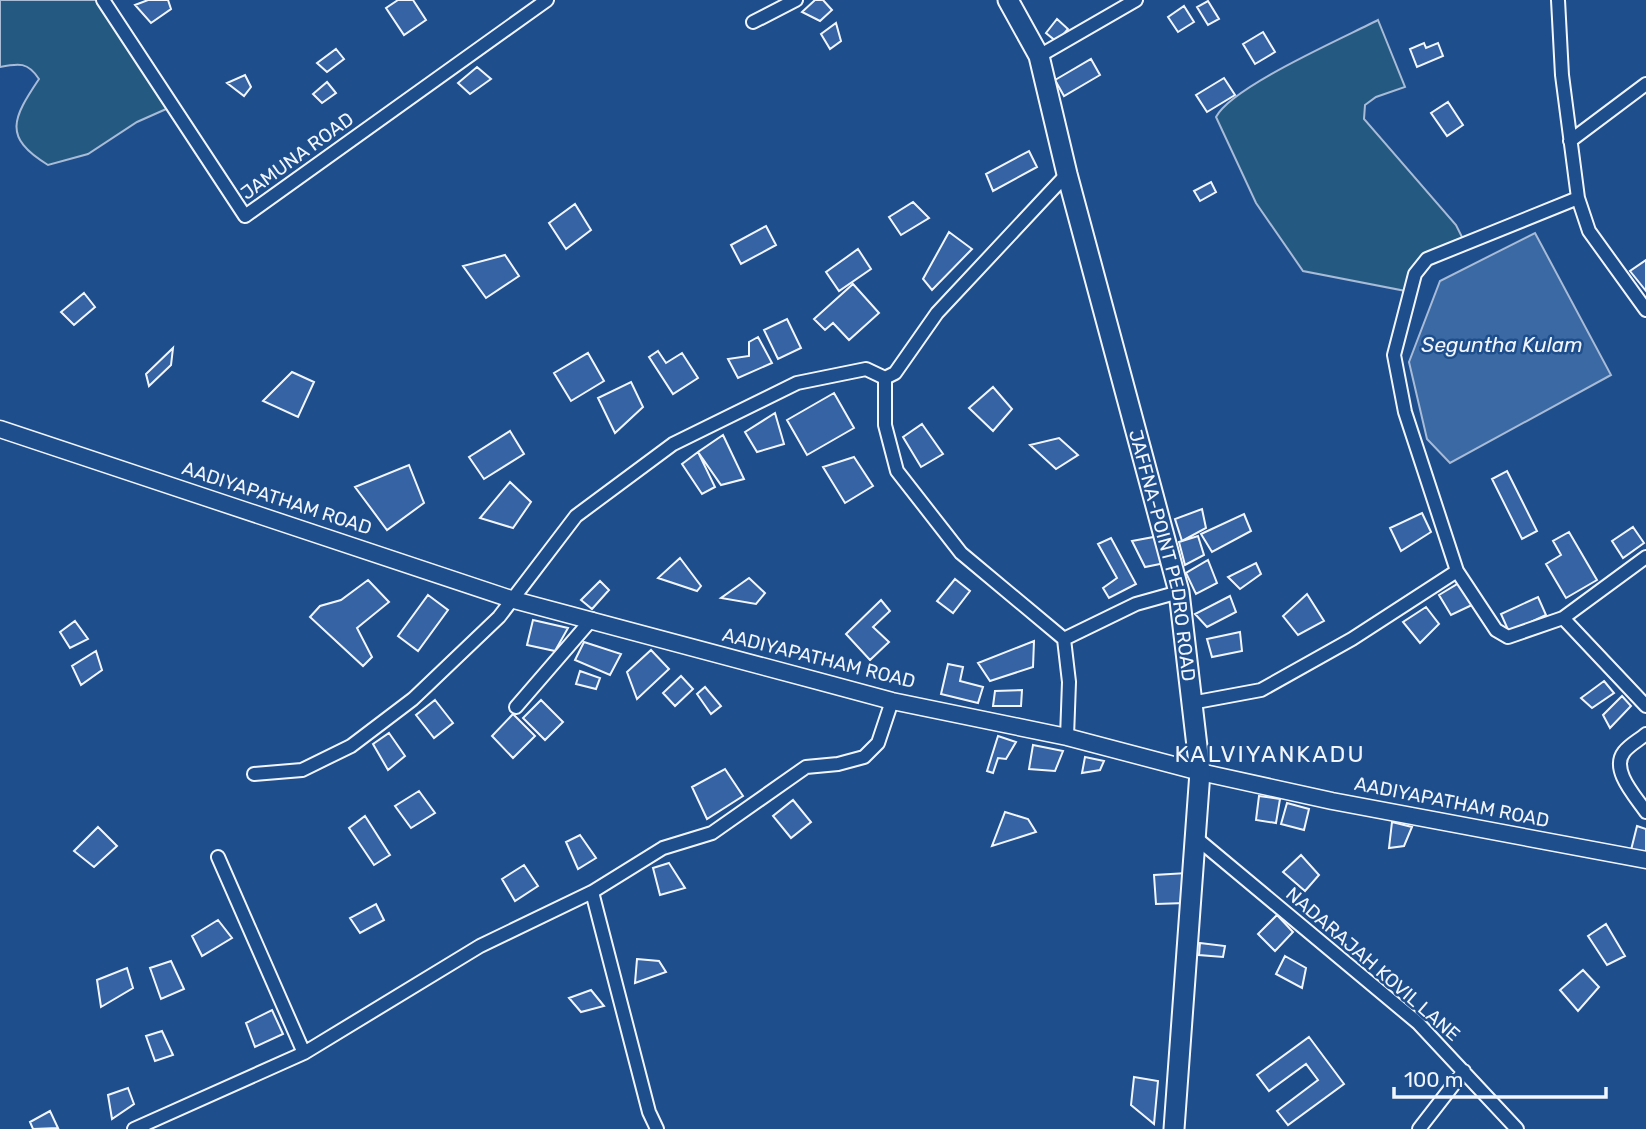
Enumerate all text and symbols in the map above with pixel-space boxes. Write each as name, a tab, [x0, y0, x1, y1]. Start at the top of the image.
street label: JAMUNA ROAD	[236, 107, 358, 205]
water label: Seguntha Kulam	[1421, 332, 1583, 357]
street label: JAFFNA-POINT PEDRO ROAD	[1124, 427, 1201, 683]
street label: AADIYAPATHAM ROAD	[179, 456, 375, 540]
street label: AADIYAPATHAM ROAD	[720, 623, 918, 693]
district label: KALVIYANKADU	[1174, 740, 1366, 768]
street label: AADIYAPATHAM ROAD	[1353, 772, 1551, 832]
street label: NADARAJAH KOVIL LANE	[1281, 882, 1465, 1046]
scale bar	[1394, 1056, 1606, 1100]
text: 100 m	[1404, 1067, 1463, 1092]

